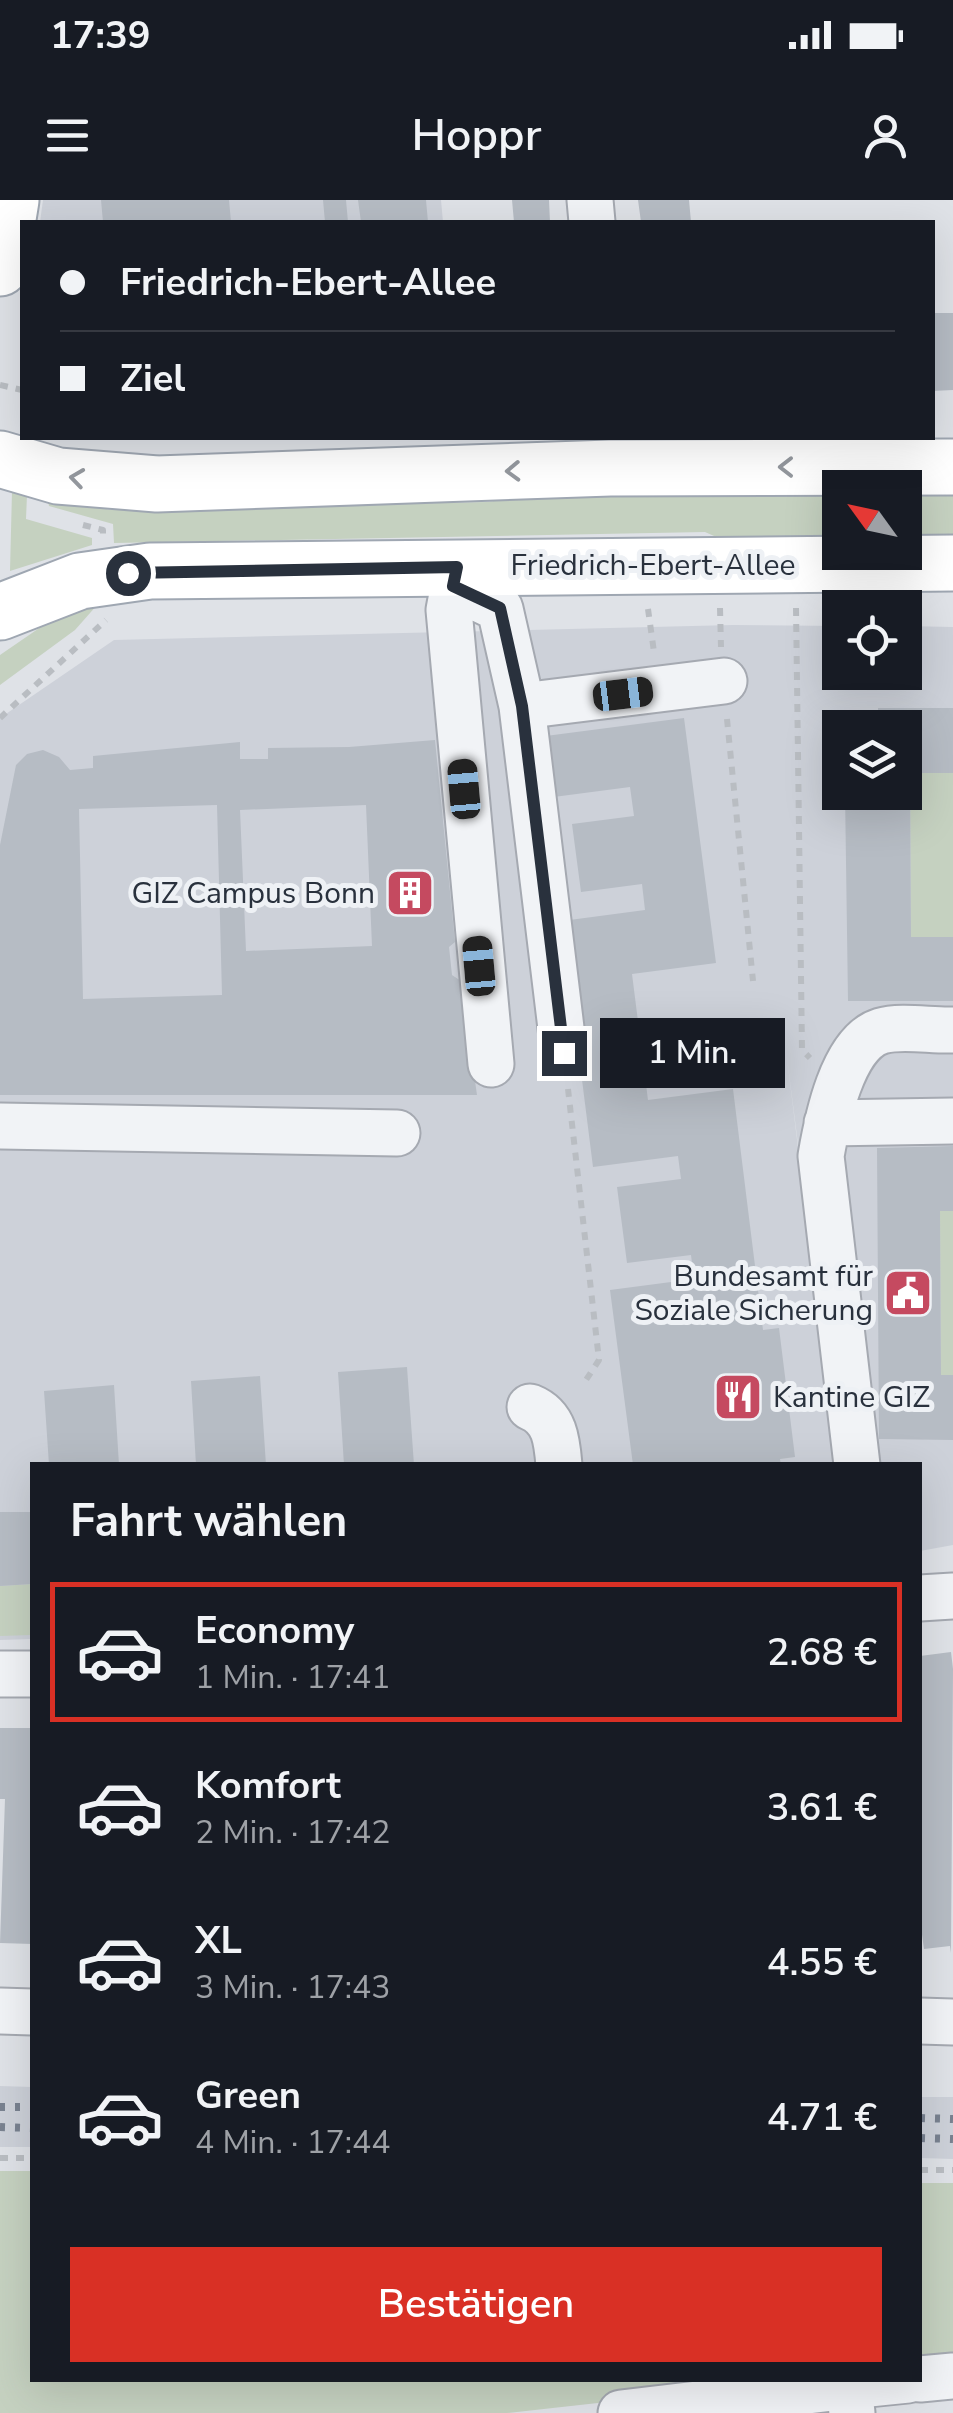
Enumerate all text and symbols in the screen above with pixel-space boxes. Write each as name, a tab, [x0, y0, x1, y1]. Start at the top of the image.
text: 17:39	[50, 10, 151, 61]
text: Hoppr	[412, 105, 541, 166]
icon: menu	[40, 108, 95, 163]
icon: person	[858, 108, 913, 163]
text: Friedrich-Ebert-Allee	[120, 257, 496, 308]
text: Ziel	[120, 353, 185, 404]
one-way arrow	[777, 456, 792, 478]
one-way arrow	[504, 461, 520, 482]
one-way arrow	[69, 469, 86, 490]
north arrow	[822, 470, 922, 570]
map controls	[822, 470, 922, 810]
street label: Friedrich-Ebert-Allee	[511, 545, 795, 586]
route start	[106, 551, 151, 596]
button: locate	[822, 590, 922, 690]
car	[591, 675, 655, 713]
button: layers	[822, 710, 922, 810]
car	[446, 758, 482, 820]
building icon: GIZ Campus Bonn	[384, 867, 436, 919]
place label: GIZ Campus Bonn	[131, 873, 375, 914]
car	[461, 935, 497, 997]
callout: 1 Min.	[599, 1018, 784, 1088]
route end	[542, 1031, 587, 1076]
text: 1 Min.	[648, 1031, 737, 1074]
place label: Bundesamt für Soziale Sicherung	[634, 1256, 873, 1331]
public building icon: Bundesamt für Soziale Sicherung	[882, 1267, 934, 1319]
restaurant icon: Kantine GIZ	[712, 1371, 764, 1423]
place label: Kantine GIZ	[773, 1377, 930, 1418]
text: Fahrt wählen	[70, 1491, 347, 1552]
text: Economy	[195, 1605, 354, 1656]
icon: car	[75, 1607, 165, 1697]
text: 2.68 €	[767, 1627, 877, 1678]
text: 1 Min. · 17:41	[195, 1656, 391, 1699]
text: Komfort	[195, 1760, 341, 1811]
icon: car	[75, 1762, 165, 1852]
text: 3.61 €	[767, 1782, 877, 1833]
text: 2 Min. · 17:42	[195, 1811, 391, 1854]
text: XL	[195, 1915, 242, 1966]
icon: car	[75, 1917, 165, 2007]
text: 4.55 €	[767, 1937, 877, 1988]
text: 3 Min. · 17:43	[195, 1966, 391, 2009]
text: Green	[195, 2070, 301, 2121]
icon: car	[75, 2072, 165, 2162]
text: 4.71 €	[767, 2092, 877, 2143]
text: 4 Min. · 17:44	[195, 2121, 391, 2164]
button: Bestätigen	[70, 2247, 882, 2362]

